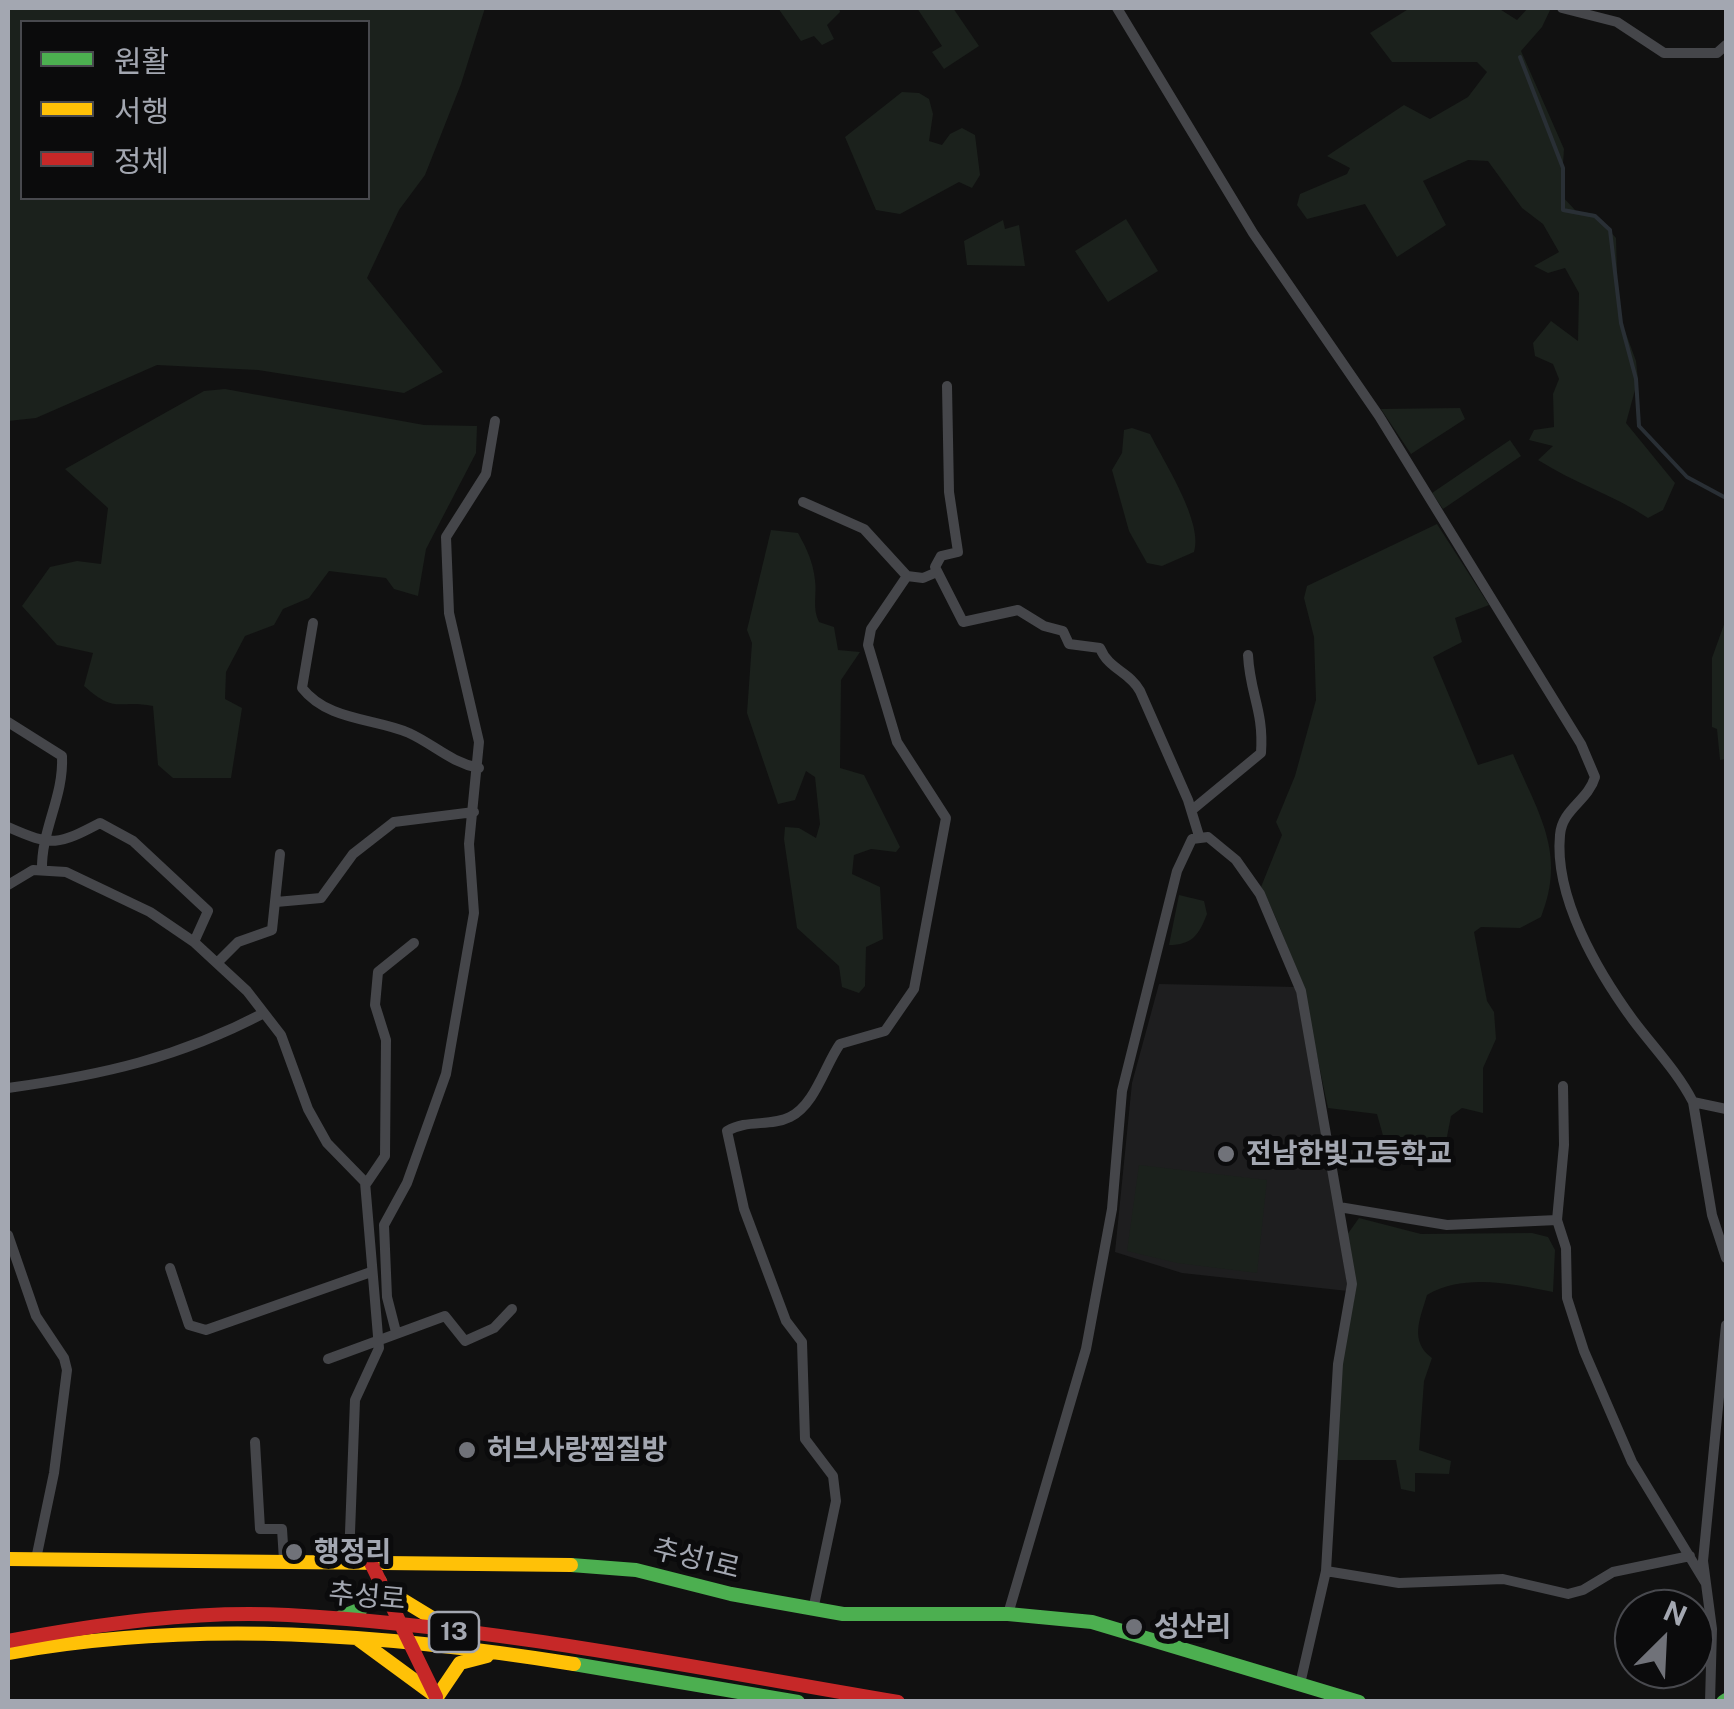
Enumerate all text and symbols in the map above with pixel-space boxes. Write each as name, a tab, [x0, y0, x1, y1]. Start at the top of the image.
legend	[20, 20, 370, 200]
text: 원활	[114, 43, 169, 79]
text: 서행	[114, 93, 169, 129]
text: 정체	[114, 143, 169, 179]
place label: 전남한빛고등학교	[1246, 1137, 1452, 1171]
marker: 전남한빛고등학교	[1215, 1143, 1237, 1165]
place label: 허브사랑찜질방	[487, 1433, 667, 1467]
marker: 허브사랑찜질방	[456, 1439, 478, 1461]
street label: 추성1로	[649, 1532, 743, 1586]
place label: 행정리	[314, 1535, 391, 1569]
marker: 행정리	[283, 1541, 305, 1563]
street label: 추성로	[327, 1577, 407, 1617]
north arrow	[1614, 1589, 1714, 1689]
text: N	[1659, 1593, 1692, 1632]
place label: 성산리	[1154, 1610, 1231, 1644]
road number: 13	[429, 1612, 479, 1652]
marker: 성산리	[1123, 1616, 1145, 1638]

